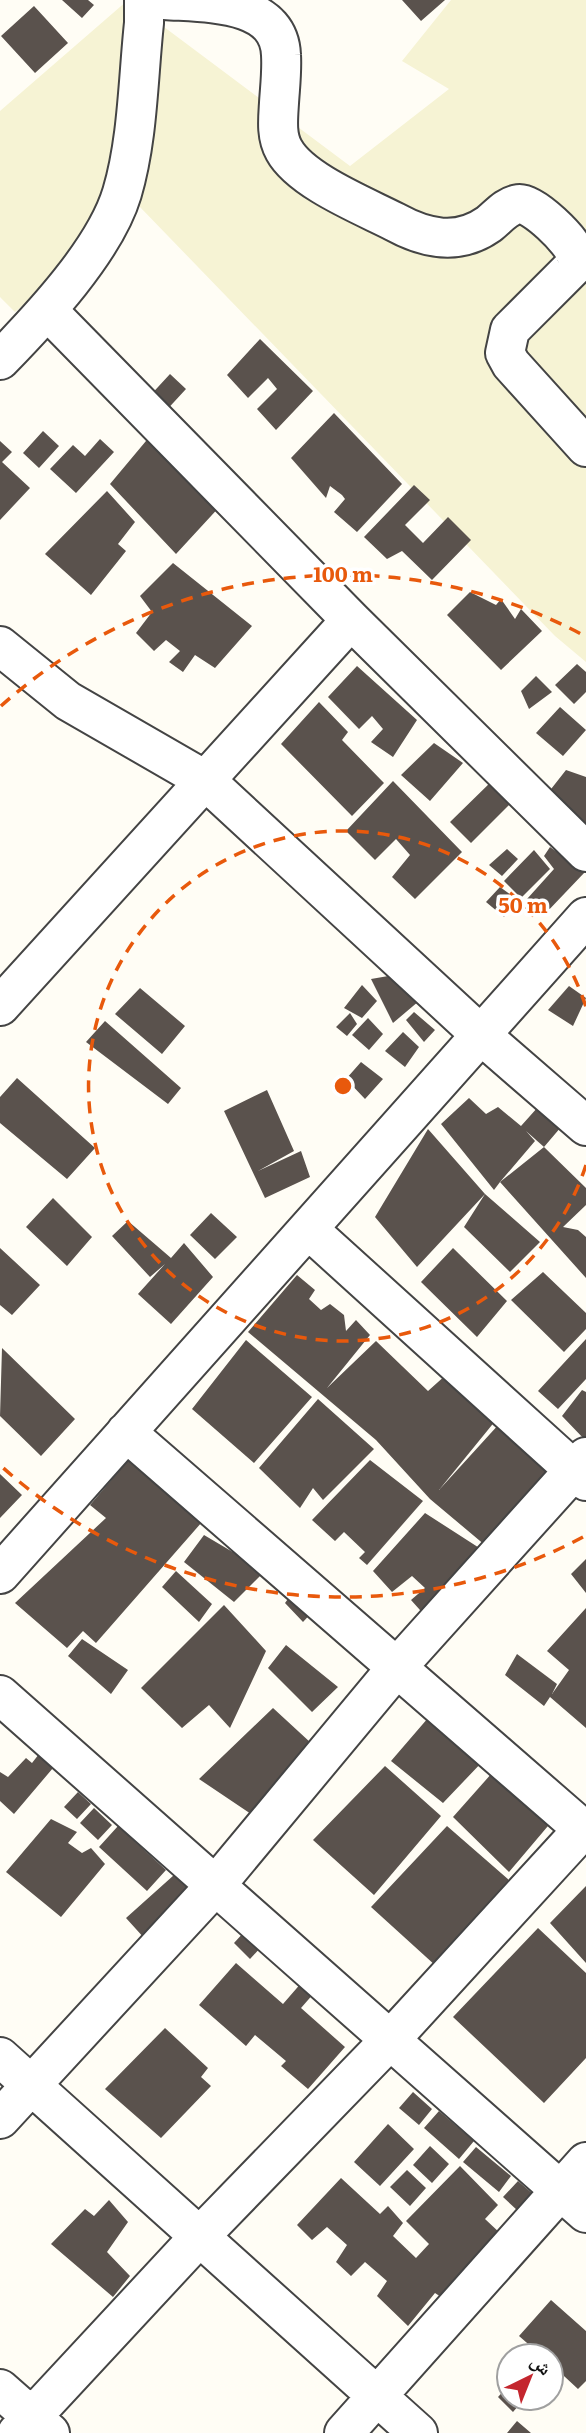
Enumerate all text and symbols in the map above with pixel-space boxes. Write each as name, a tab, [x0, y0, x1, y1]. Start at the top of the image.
text: 100 m	[313, 557, 373, 588]
text: 50 m	[498, 888, 548, 919]
centre of rings	[331, 1074, 355, 1098]
north arrow	[495, 2342, 565, 2412]
text: ش	[525, 2347, 559, 2381]

